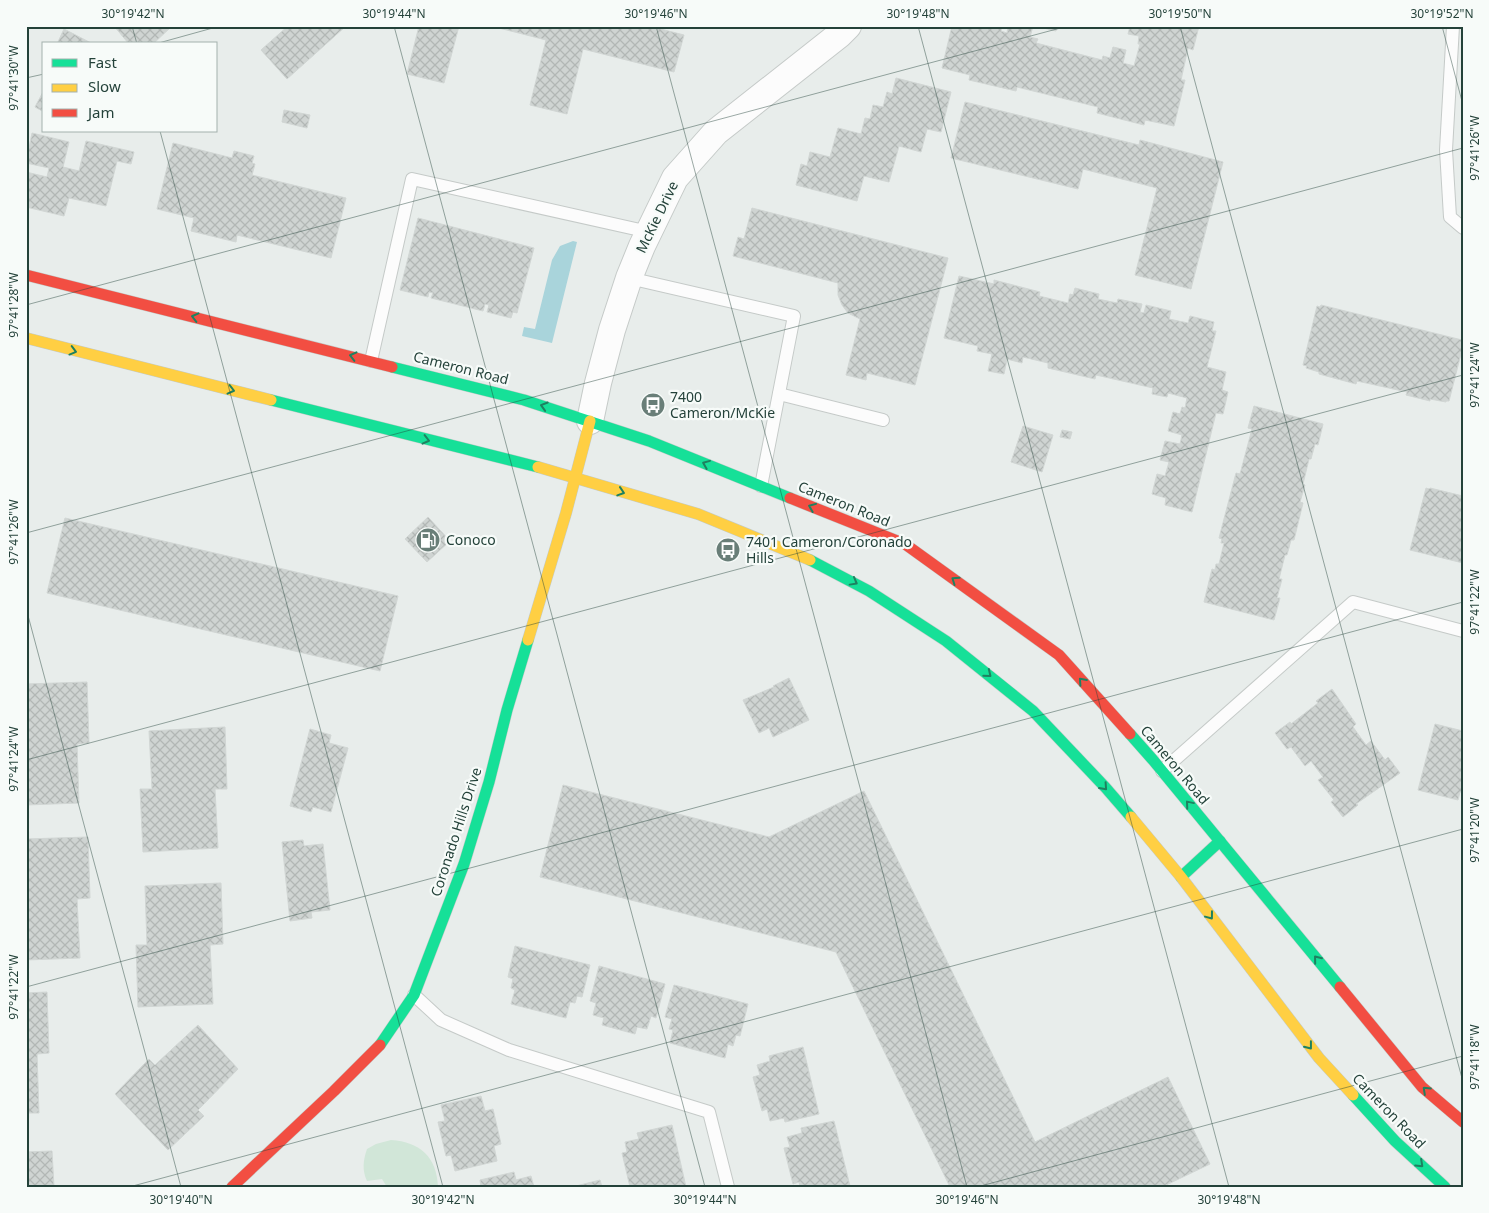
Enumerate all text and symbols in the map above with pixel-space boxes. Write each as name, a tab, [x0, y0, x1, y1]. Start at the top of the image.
text: 30°19'42"N	[101, 5, 165, 22]
text: 30°19'44"N	[362, 5, 426, 22]
text: 30°19'46"N	[624, 5, 688, 22]
text: 30°19'48"N	[886, 5, 950, 22]
text: 30°19'50"N	[1148, 5, 1212, 22]
text: 30°19'52"N	[1410, 5, 1474, 22]
legend	[42, 42, 218, 132]
text: 97°41'30"W	[5, 45, 22, 111]
text: Fast	[88, 52, 117, 72]
text: Slow	[88, 76, 121, 96]
text: Jam	[86, 102, 115, 122]
text: 97°41'26"W	[1466, 115, 1483, 181]
street label: McKie Drive	[631, 178, 682, 256]
text: 97°41'28"W	[5, 272, 22, 338]
one-way arrow	[190, 312, 199, 323]
text: 97°41'24"W	[1466, 342, 1483, 408]
one-way arrow	[69, 345, 78, 356]
street label: Cameron Road	[411, 346, 511, 389]
one-way arrow	[349, 352, 357, 362]
one-way arrow	[226, 385, 234, 395]
place label: 7400 Cameron/McKie	[670, 387, 775, 422]
bus stop icon: 7400 Cameron/McKie	[640, 392, 666, 418]
one-way arrow	[540, 401, 548, 411]
one-way arrow	[421, 434, 429, 444]
one-way arrow	[702, 460, 711, 471]
street label: Cameron Road	[795, 476, 893, 531]
one-way arrow	[617, 486, 625, 496]
text: 97°41'26"W	[5, 499, 22, 565]
one-way arrow	[808, 503, 817, 513]
fuel station icon: Conoco	[415, 527, 441, 553]
place label: Conoco	[446, 530, 496, 549]
place label: 7401 Cameron/Coronado Hills	[746, 532, 912, 567]
bus stop icon: 7401 Cameron/Coronado Hills	[715, 537, 741, 563]
text: 97°41'22"W	[1466, 569, 1483, 635]
one-way arrow	[848, 576, 857, 586]
one-way arrow	[952, 577, 961, 587]
one-way arrow	[982, 668, 991, 677]
one-way arrow	[1079, 677, 1088, 686]
street label: Cameron Road	[1137, 721, 1214, 808]
text: 97°41'24"W	[5, 726, 22, 792]
street label: Coronado Hills Drive	[426, 765, 485, 899]
one-way arrow	[1098, 781, 1107, 790]
text: 97°41'20"W	[1466, 797, 1483, 863]
one-way arrow	[1185, 800, 1194, 809]
one-way arrow	[1205, 910, 1213, 919]
text: 97°41'22"W	[5, 954, 22, 1020]
one-way arrow	[1314, 956, 1322, 965]
text: 97°41'18"W	[1466, 1024, 1483, 1090]
one-way arrow	[1303, 1040, 1312, 1049]
street label: Cameron Road	[1349, 1069, 1430, 1152]
one-way arrow	[1422, 1087, 1431, 1096]
one-way arrow	[1414, 1158, 1423, 1167]
text: 30°19'40"N	[149, 1191, 213, 1208]
text: 30°19'42"N	[411, 1191, 475, 1208]
text: 30°19'44"N	[673, 1191, 737, 1208]
text: 30°19'46"N	[935, 1191, 999, 1208]
text: 30°19'48"N	[1197, 1191, 1261, 1208]

